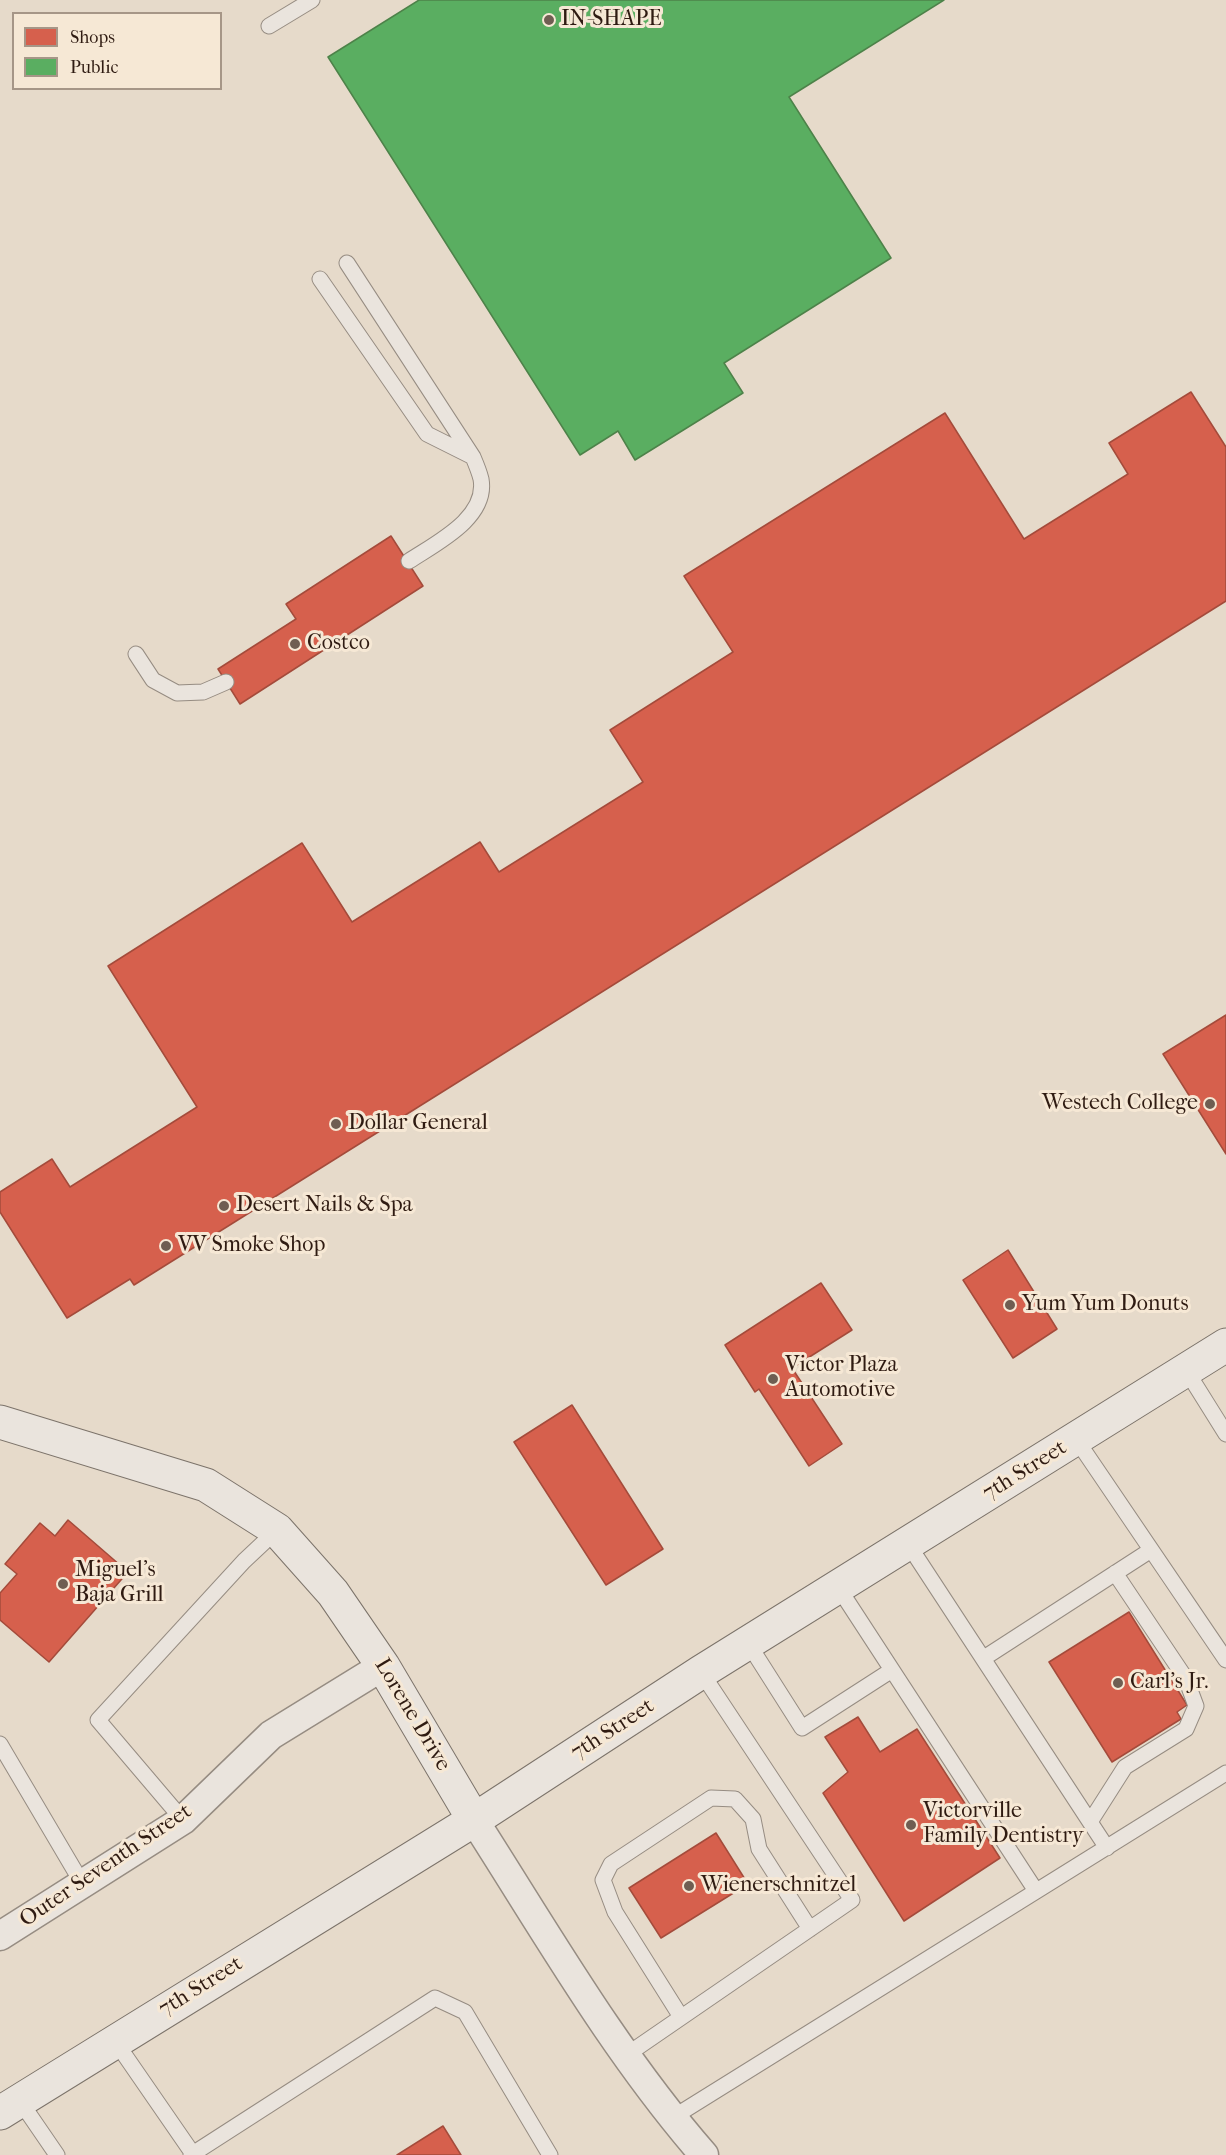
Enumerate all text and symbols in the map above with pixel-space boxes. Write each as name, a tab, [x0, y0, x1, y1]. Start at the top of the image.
place label: IN-SHAPE	[561, 7, 662, 33]
legend	[12, 12, 222, 90]
marker: IN-SHAPE	[542, 13, 556, 27]
text: Shops	[70, 27, 115, 48]
text: Public	[70, 57, 118, 78]
place label: Costco	[307, 631, 370, 657]
marker: Costco	[288, 637, 302, 651]
place label: Westech College	[1042, 1091, 1198, 1117]
marker: Westech College	[1203, 1097, 1217, 1111]
place label: Dollar General	[348, 1111, 488, 1137]
marker: Dollar General	[329, 1117, 343, 1131]
place label: Desert Nails & Spa	[236, 1193, 413, 1219]
marker: Desert Nails & Spa	[217, 1199, 231, 1213]
place label: VV Smoke Shop	[178, 1233, 325, 1259]
marker: VV Smoke Shop	[159, 1239, 173, 1253]
place label: Yum Yum Donuts	[1022, 1292, 1189, 1318]
marker: Yum Yum Donuts	[1003, 1298, 1017, 1312]
place label: Victor Plaza Automotive	[785, 1353, 898, 1404]
marker: Victor Plaza Automotive	[766, 1372, 780, 1386]
street label: 7th Street	[978, 1435, 1072, 1507]
place label: Miguel’s Baja Grill	[75, 1558, 164, 1610]
marker: Miguel’s Baja Grill	[56, 1577, 70, 1591]
street label: Lorene Drive	[368, 1654, 456, 1776]
place label: Carl's Jr.	[1130, 1670, 1208, 1696]
marker: Carl's Jr.	[1111, 1676, 1125, 1690]
street label: 7th Street	[567, 1693, 659, 1767]
street label: Outer Seventh Street	[15, 1799, 197, 1933]
place label: Victorville Family Dentistry	[923, 1799, 1083, 1850]
marker: Victorville Family Dentistry	[904, 1818, 918, 1832]
place label: Wienerschnitzel	[701, 1873, 856, 1899]
marker: Wienerschnitzel	[682, 1879, 696, 1893]
street label: 7th Street	[154, 1951, 248, 2023]

